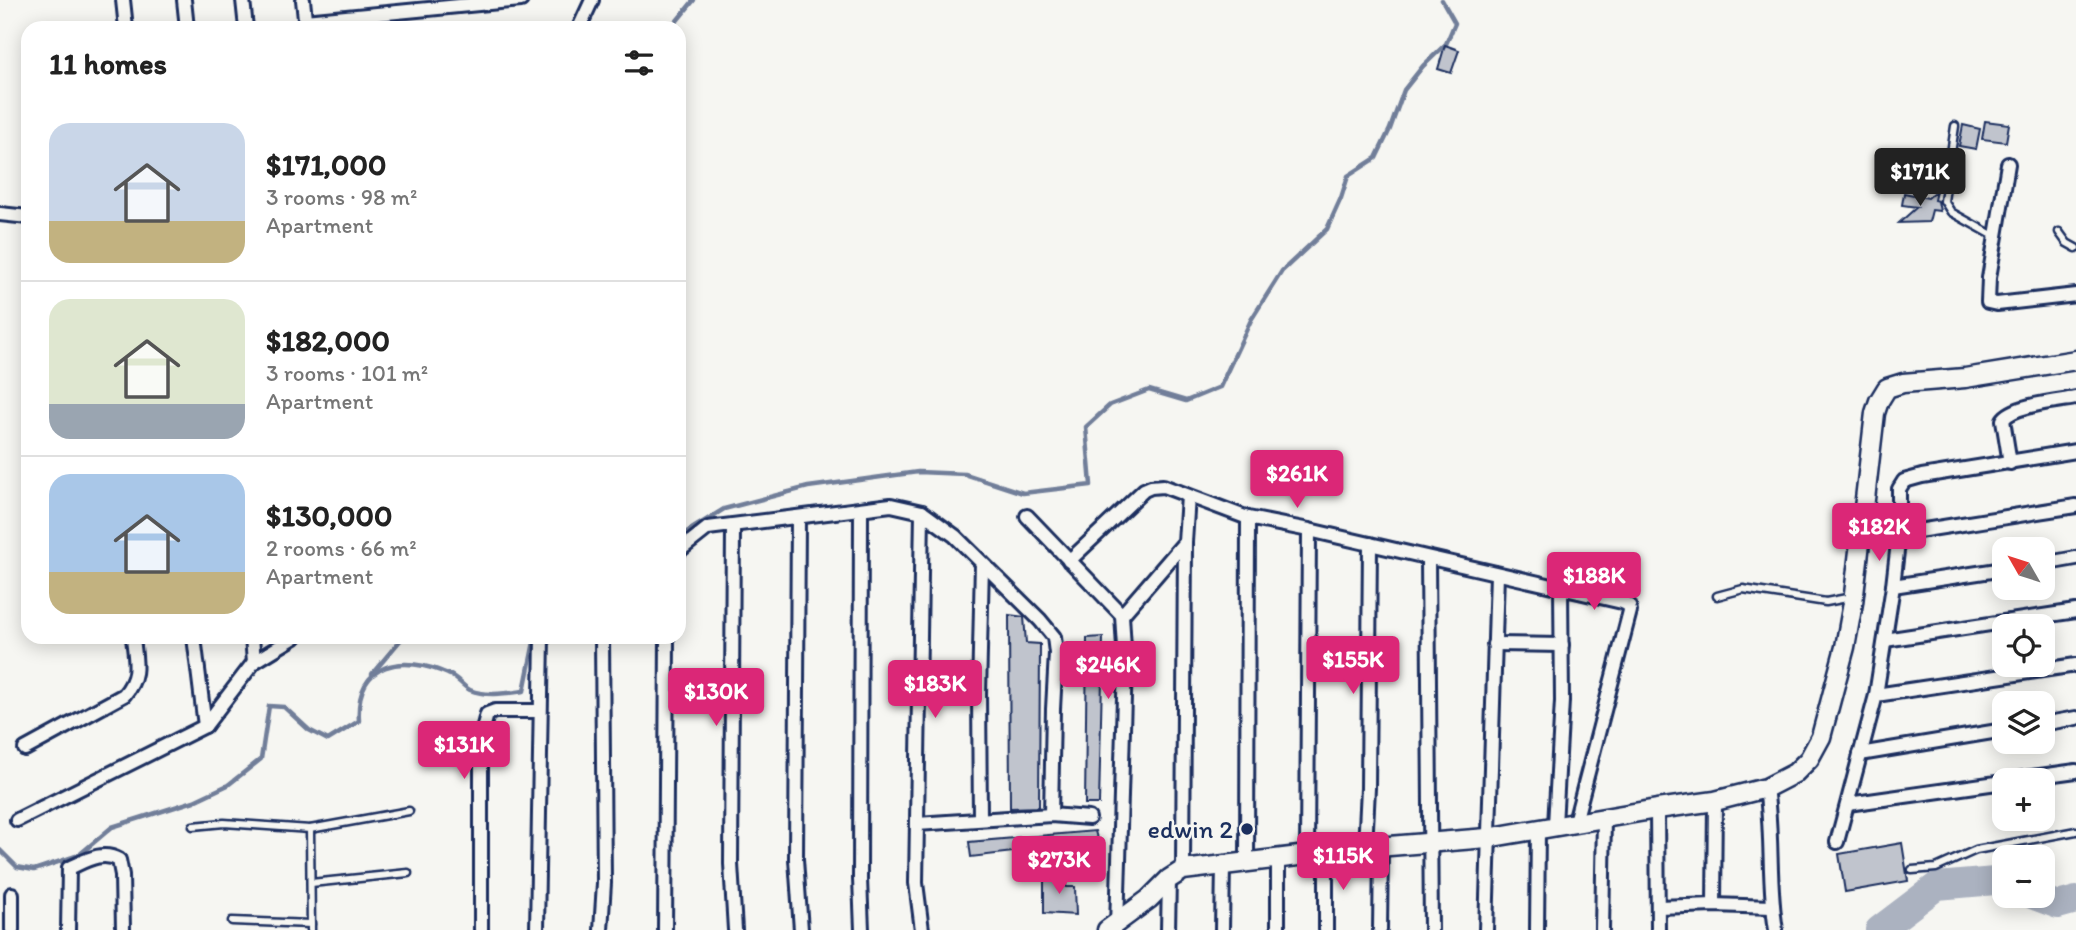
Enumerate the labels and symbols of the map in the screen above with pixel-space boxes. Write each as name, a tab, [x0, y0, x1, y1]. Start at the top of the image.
pin: $171K	[1871, 148, 1969, 208]
pin: $261K	[1248, 450, 1346, 510]
pin: $182K	[1830, 504, 1928, 563]
north arrow	[1992, 537, 2054, 600]
pin: $188K	[1545, 552, 1643, 612]
pin: $155K	[1304, 636, 1402, 696]
pin: $246K	[1059, 642, 1157, 701]
pin: $183K	[886, 660, 984, 720]
pin: $130K	[667, 668, 765, 728]
pin: $131K	[415, 722, 513, 781]
place label: edwin 2	[1148, 813, 1233, 845]
marker: edwin 2	[1239, 821, 1255, 837]
pin: $115K	[1294, 832, 1392, 892]
pin: $273K	[1010, 836, 1108, 896]

